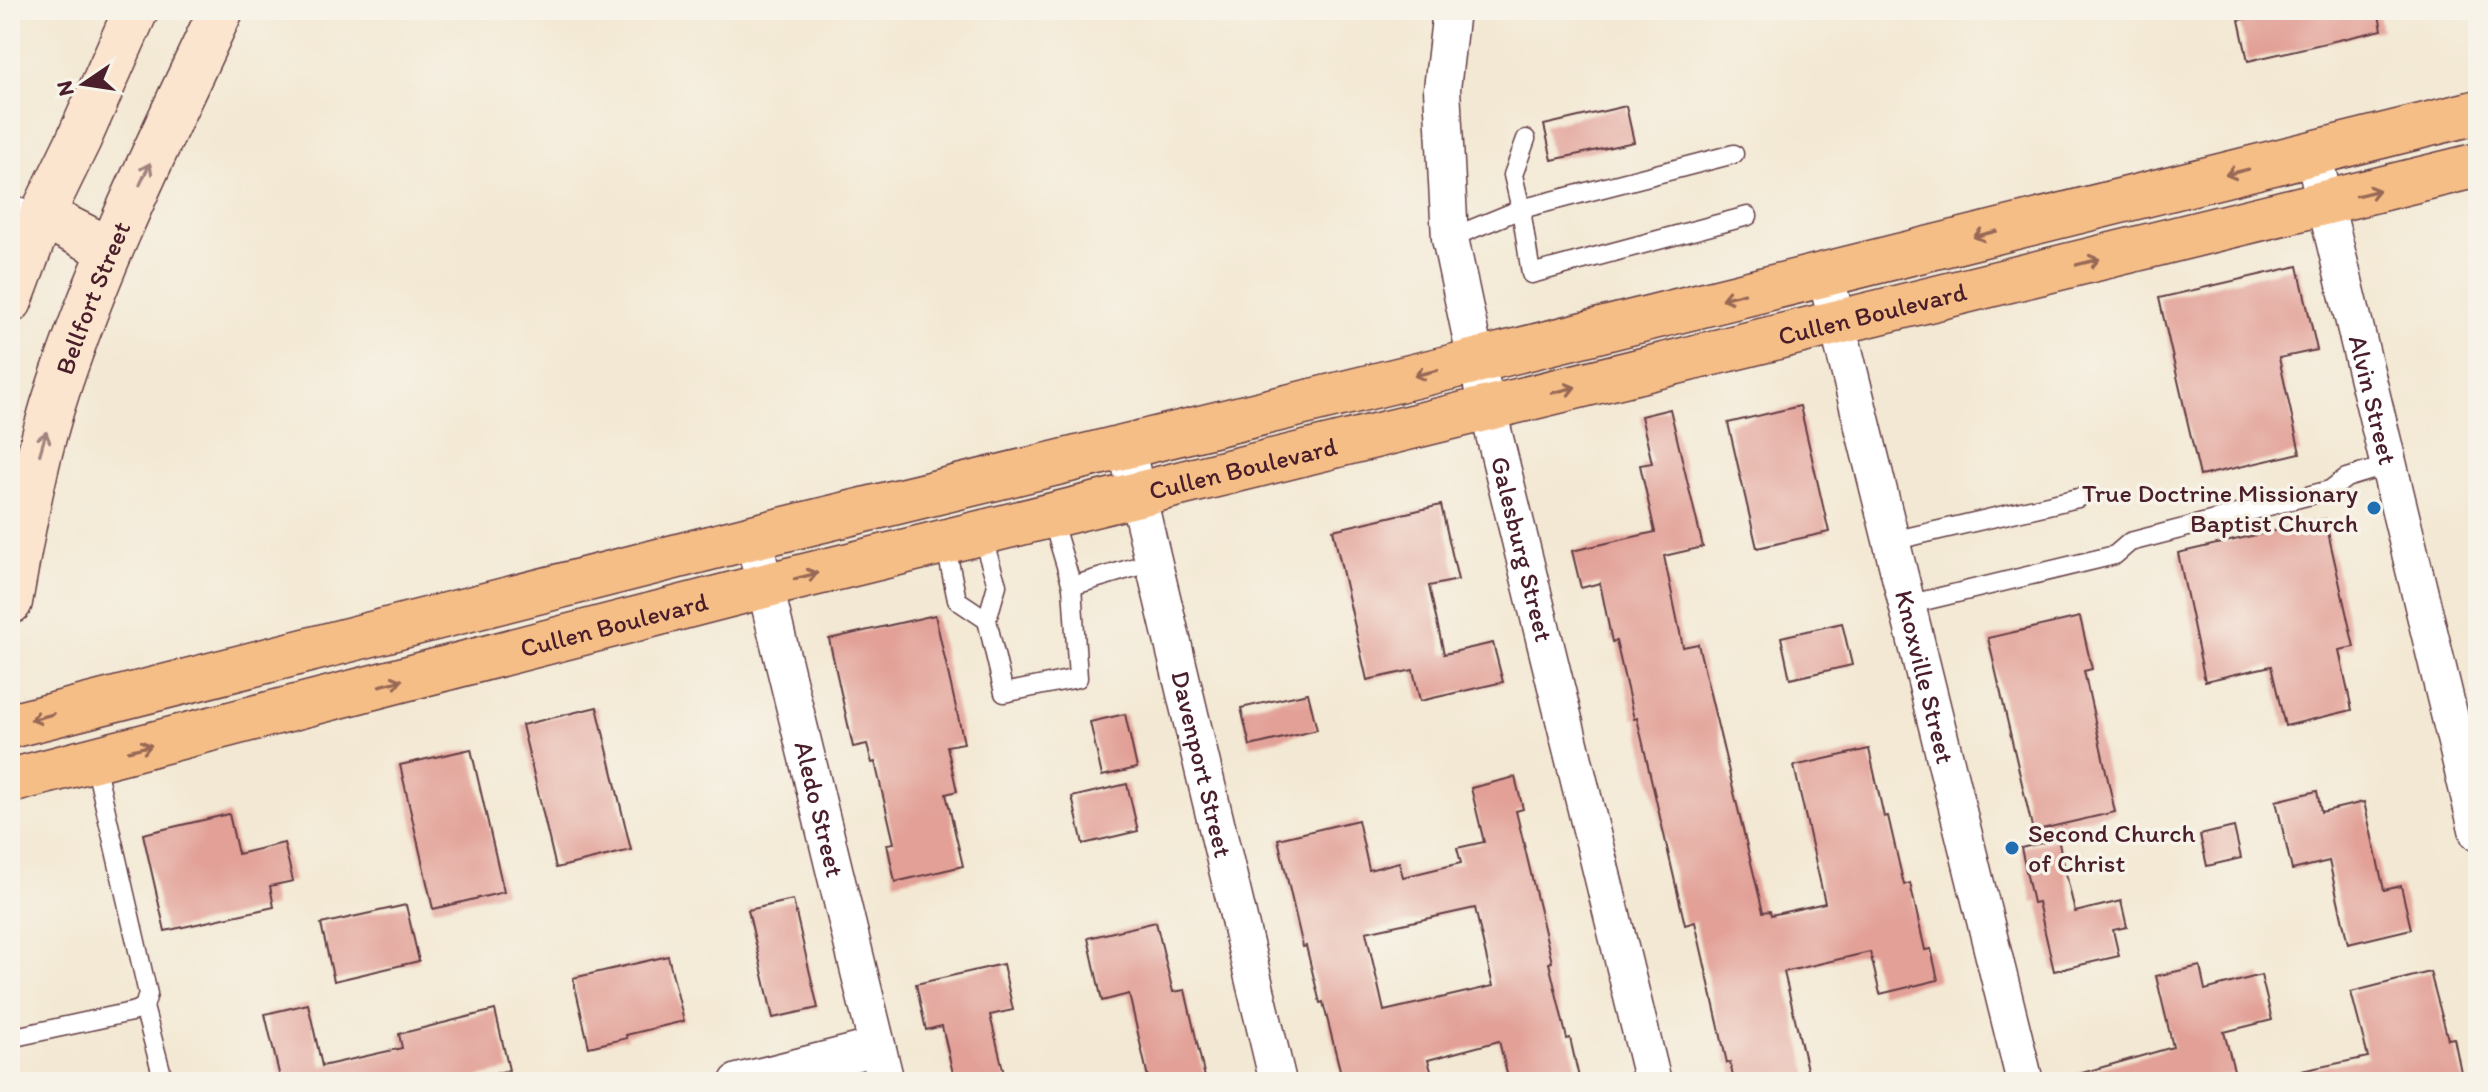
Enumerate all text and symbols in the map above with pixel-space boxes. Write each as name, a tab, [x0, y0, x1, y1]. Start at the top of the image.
north arrow	[44, 44, 124, 124]
text: N	[50, 78, 80, 99]
one-way arrow	[138, 162, 153, 187]
one-way arrow	[2225, 165, 2251, 180]
one-way arrow	[2354, 184, 2380, 199]
street label: Bellfort Street	[48, 216, 137, 379]
one-way arrow	[1972, 227, 1998, 242]
one-way arrow	[2075, 253, 2101, 268]
street label: Cullen Boulevard	[1775, 275, 1970, 352]
one-way arrow	[1720, 290, 1746, 305]
street label: Alvin Street	[2342, 332, 2404, 468]
one-way arrow	[1414, 367, 1439, 382]
one-way arrow	[1550, 382, 1576, 397]
street label: Cullen Boulevard	[1145, 430, 1341, 507]
one-way arrow	[36, 431, 51, 457]
street label: Galesburg Street	[1484, 453, 1560, 645]
place label: True Doctrine Missionary Baptist Church	[2082, 477, 2358, 539]
marker: True Doctrine Missionary Baptist Church	[2365, 499, 2383, 517]
one-way arrow	[793, 568, 818, 583]
street label: Cullen Boulevard	[517, 585, 712, 664]
street label: Knoxville Street	[1888, 587, 1962, 767]
street label: Davenport Street	[1164, 667, 1240, 861]
one-way arrow	[378, 674, 404, 689]
one-way arrow	[29, 711, 55, 726]
street label: Aledo Street	[787, 738, 851, 881]
one-way arrow	[126, 739, 152, 754]
place label: Second Church of Christ	[2028, 817, 2195, 879]
marker: Second Church of Christ	[2003, 839, 2021, 857]

